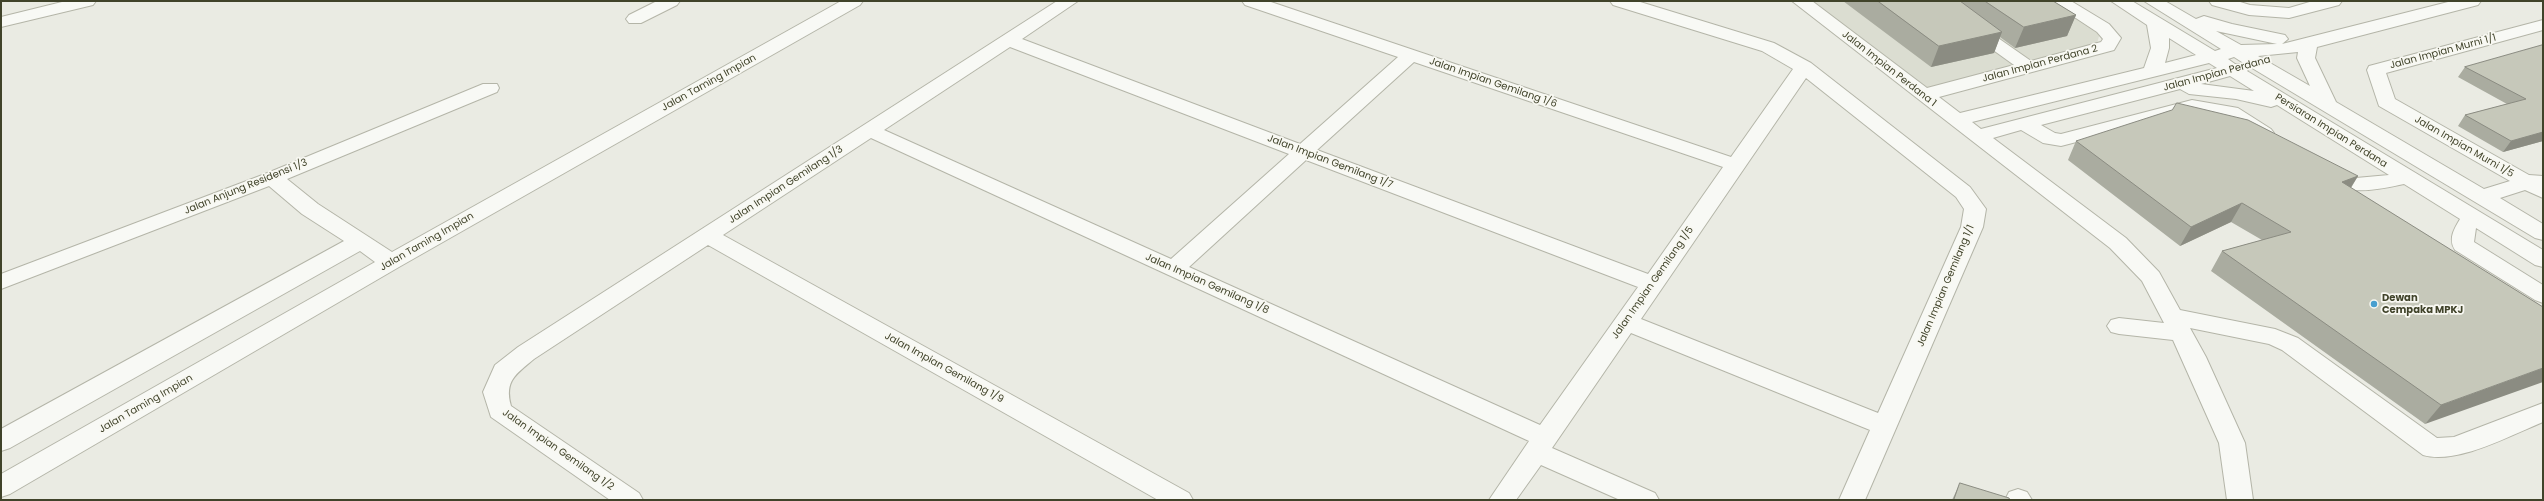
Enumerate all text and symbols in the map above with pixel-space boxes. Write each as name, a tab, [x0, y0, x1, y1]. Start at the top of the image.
street label: Jalan Impian Perdana 1	[1839, 28, 1939, 110]
street label: Jalan Impian Murni 1/1	[2389, 32, 2497, 72]
street label: Jalan Impian Perdana 2	[1981, 43, 2099, 85]
street label: Jalan Taming Impian	[660, 52, 758, 114]
street label: Jalan Impian Perdana	[2162, 54, 2272, 94]
street label: Jalan Impian Gemilang 1/6	[1428, 55, 1558, 111]
street label: Persiaran Impian Perdana	[2273, 91, 2389, 171]
street label: Jalan Impian Murni 1/5	[2412, 114, 2516, 180]
street label: Jalan Impian Gemilang 1/7	[1266, 133, 1394, 191]
street label: Jalan Impian Gemilang 1/3	[727, 144, 845, 226]
street label: Jalan Anjung Residensi 1/3	[183, 157, 309, 217]
street label: Jalan Taming Impian	[378, 210, 476, 274]
street label: Jalan Impian Gemilang 1/1	[1915, 223, 1977, 349]
street label: Jalan Impian Gemilang 1/5	[1610, 225, 1696, 341]
street label: Jalan Impian Gemilang 1/8	[1143, 251, 1271, 317]
place label: Dewan Cempaka MPKJ	[2382, 292, 2463, 316]
marker: Dewan Cempaka MPKJ	[2369, 299, 2379, 309]
street label: Jalan Impian Gemilang 1/9	[882, 330, 1006, 406]
street label: Jalan Taming Impian	[97, 372, 195, 436]
street label: Jalan Impian Gemilang 1/2	[500, 407, 616, 493]

